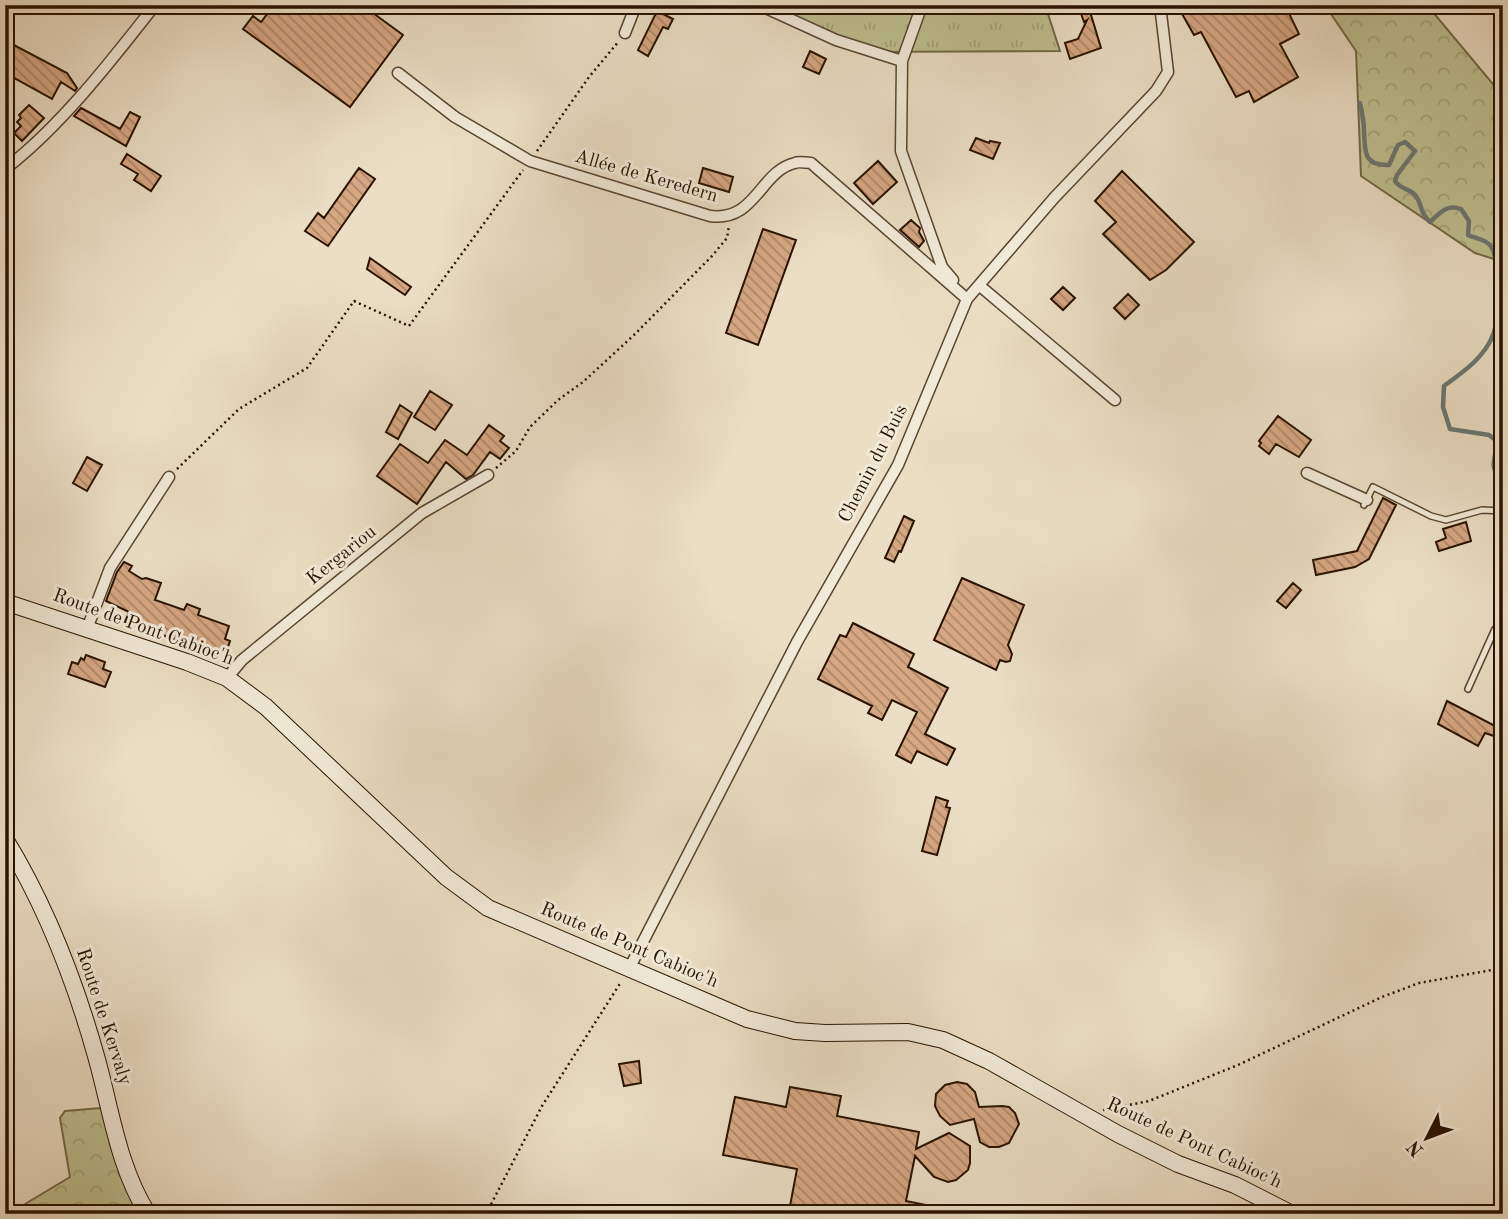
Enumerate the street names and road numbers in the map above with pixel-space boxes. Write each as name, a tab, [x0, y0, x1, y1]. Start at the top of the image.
street label: Allée de Keredern	[572, 147, 720, 207]
street label: Chemin du Buis	[836, 402, 912, 526]
street label: Kergariou	[304, 522, 380, 590]
street label: Route de Pont Cabioc'h	[50, 586, 236, 670]
street label: Route de Pont Cabioc'h	[537, 900, 721, 992]
street label: Route de Kervaly	[72, 946, 134, 1088]
street label: Route de Pont Cabioc'h	[1103, 1095, 1285, 1193]

